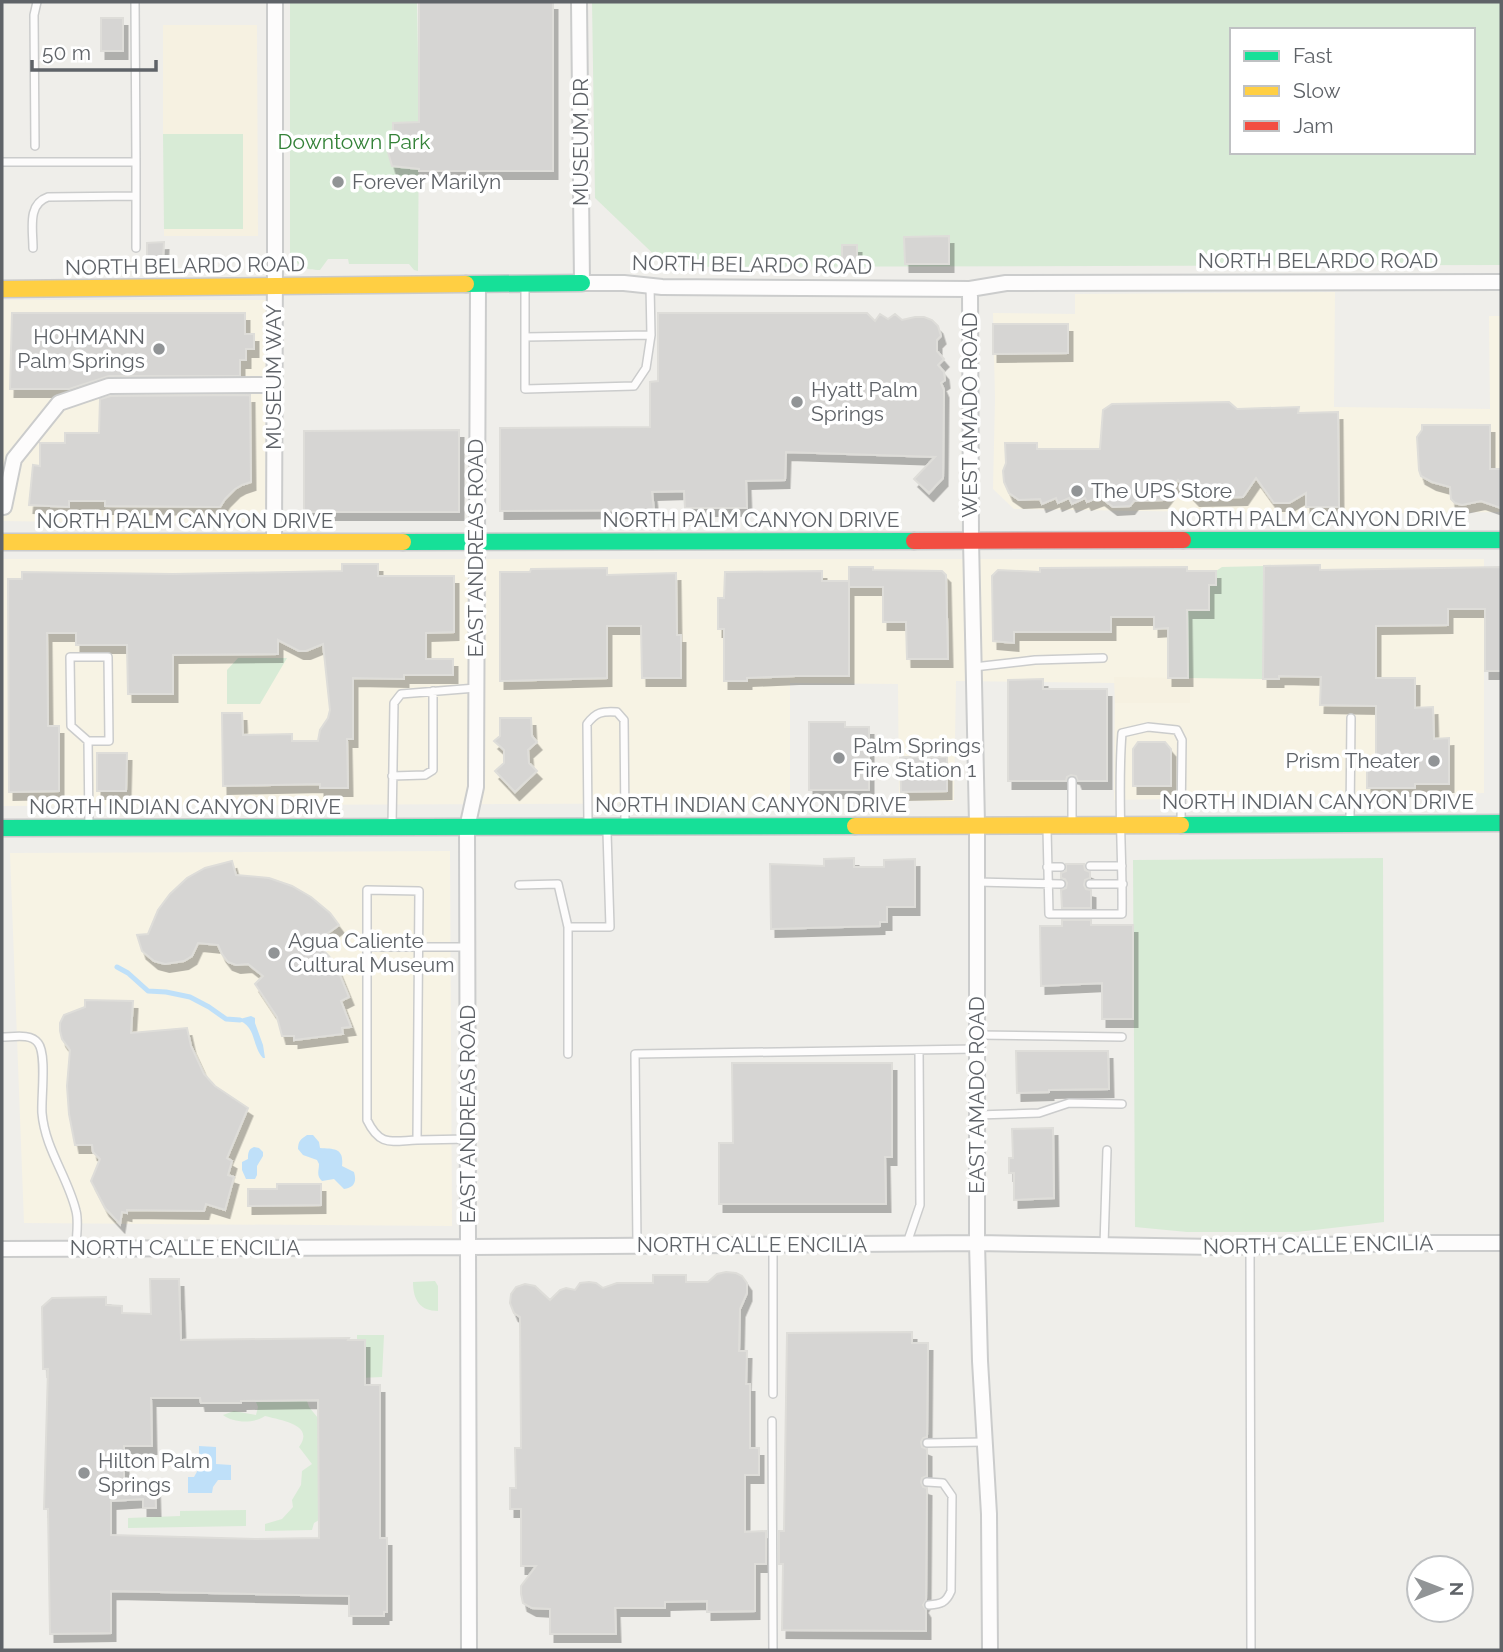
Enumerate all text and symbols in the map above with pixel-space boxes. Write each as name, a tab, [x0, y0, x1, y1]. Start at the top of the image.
scale bar	[32, 28, 156, 72]
legend	[1230, 28, 1475, 154]
text: 50 m	[42, 40, 91, 65]
text: Fast	[1293, 43, 1333, 68]
street label: MUSEUM DR	[568, 78, 593, 206]
text: Slow	[1293, 78, 1341, 103]
text: Jam	[1293, 113, 1334, 138]
park label: Downtown Park	[278, 129, 430, 154]
place label: Forever Marilyn	[352, 169, 501, 194]
marker: Forever Marilyn	[330, 174, 346, 190]
street label: NORTH BELARDO ROAD	[1198, 248, 1438, 273]
street label: NORTH BELARDO ROAD	[632, 250, 872, 279]
street label: NORTH BELARDO ROAD	[65, 251, 305, 280]
street label: MUSEUM WAY	[261, 304, 286, 450]
street label: WEST AMADO ROAD	[957, 312, 982, 518]
place label: HOHMANN Palm Springs	[17, 324, 145, 373]
marker: HOHMANN Palm Springs	[151, 341, 167, 357]
place label: Hyatt Palm Springs	[811, 377, 918, 426]
marker: Hyatt Palm Springs	[789, 394, 805, 410]
street label: EAST ANDREAS ROAD	[463, 439, 488, 657]
place label: The UPS Store	[1091, 478, 1232, 503]
marker: The UPS Store	[1069, 483, 1085, 499]
street label: NORTH PALM CANYON DRIVE	[1169, 506, 1467, 531]
street label: NORTH PALM CANYON DRIVE	[602, 507, 900, 532]
street label: NORTH PALM CANYON DRIVE	[36, 508, 334, 533]
place label: Palm Springs Fire Station 1	[853, 733, 981, 782]
place label: Prism Theater	[1286, 748, 1421, 773]
marker: Palm Springs Fire Station 1	[831, 750, 847, 766]
marker: Prism Theater	[1426, 753, 1442, 769]
street label: NORTH INDIAN CANYON DRIVE	[1162, 789, 1474, 814]
street label: NORTH INDIAN CANYON DRIVE	[595, 792, 907, 817]
street label: NORTH INDIAN CANYON DRIVE	[29, 794, 341, 819]
place label: Agua Caliente Cultural Museum	[288, 928, 454, 977]
marker: Agua Caliente Cultural Museum	[266, 945, 282, 961]
street label: EAST AMADO ROAD	[964, 996, 989, 1194]
street label: EAST ANDREAS ROAD	[455, 1005, 480, 1223]
street label: NORTH CALLE ENCILIA	[1203, 1230, 1433, 1259]
street label: NORTH CALLE ENCILIA	[637, 1232, 867, 1257]
street label: NORTH CALLE ENCILIA	[70, 1235, 300, 1260]
place label: Hilton Palm Springs	[98, 1448, 210, 1497]
marker: Hilton Palm Springs	[76, 1465, 92, 1481]
north arrow	[1405, 1554, 1475, 1624]
text: N	[1446, 1582, 1468, 1596]

